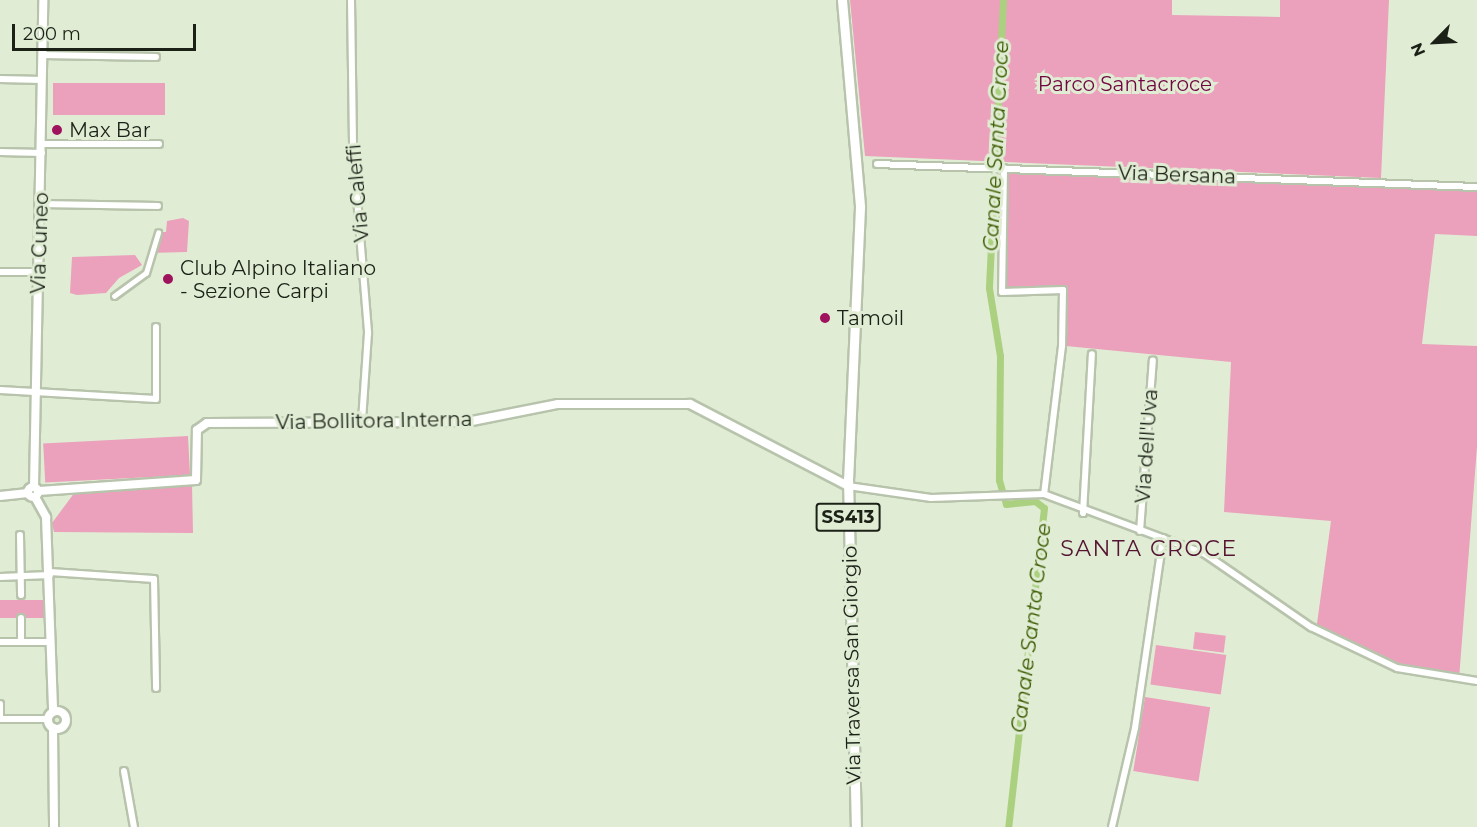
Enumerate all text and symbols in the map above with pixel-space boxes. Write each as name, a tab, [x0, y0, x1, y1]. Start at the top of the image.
scale bar	[15, 12, 200, 50]
north arrow	[1405, 12, 1465, 72]
text: 200 m	[23, 23, 81, 45]
water label: Canale Santa Croce	[978, 40, 1014, 252]
text: N	[1407, 40, 1429, 59]
park label: Parco Santacroce	[1038, 72, 1212, 96]
place label: Max Bar	[69, 118, 151, 142]
marker: Max Bar	[50, 123, 64, 137]
street label: Via Caleffi	[342, 143, 374, 243]
street label: Via Bersana	[1118, 161, 1236, 189]
street label: Via Cuneo	[26, 192, 54, 294]
place label: Club Alpino Italiano - Sezione Carpi	[180, 256, 376, 303]
marker: Club Alpino Italiano - Sezione Carpi	[161, 272, 175, 286]
place label: Tamoil	[837, 306, 904, 330]
marker: Tamoil	[818, 311, 832, 325]
street label: Via dell'Uva	[1131, 388, 1163, 504]
street label: Via Bollitora Interna	[275, 407, 473, 435]
road number: SS413	[815, 502, 881, 532]
water label: Canale Santa Croce	[1006, 522, 1056, 734]
district label: SANTA CROCE	[1060, 536, 1238, 562]
street label: Via Traversa San Giorgio	[838, 545, 866, 785]

